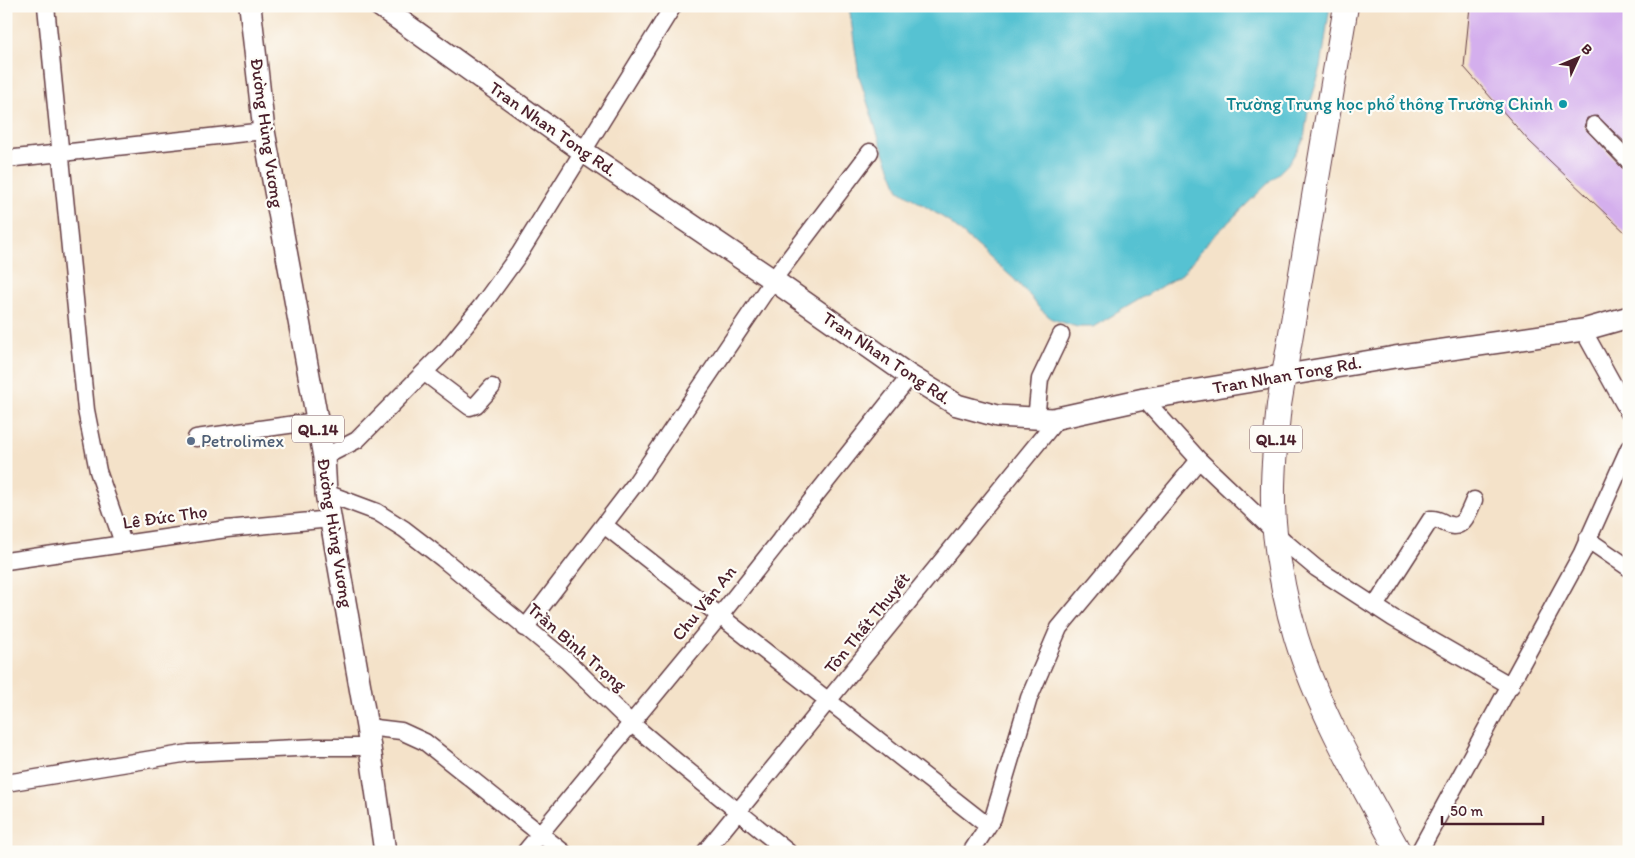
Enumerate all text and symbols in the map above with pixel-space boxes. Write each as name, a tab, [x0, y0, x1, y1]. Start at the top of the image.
north arrow	[1552, 32, 1602, 82]
text: B	[1578, 40, 1596, 58]
street label: Đường Hùng Vương	[246, 57, 289, 210]
street label: Tran Nhan Tong Rd.	[485, 77, 621, 181]
place label: Trường Trung học phổ thông Trường Chinh	[1226, 93, 1553, 115]
marker: Trường Trung học phổ thông Trường Chinh	[1557, 98, 1569, 110]
street label: Tran Nhan Tong Rd.	[818, 307, 956, 409]
street label: Tran Nhan Tong Rd.	[1211, 351, 1363, 399]
road number: QL.14	[292, 416, 344, 442]
road number: QL.14	[1250, 426, 1302, 452]
place label: Petrolimex	[201, 430, 284, 452]
marker: Petrolimex	[185, 435, 197, 447]
street label: Đường Hùng Vương	[312, 457, 358, 610]
street label: Lê Đức Thọ	[121, 500, 209, 534]
street label: Chu Văn An	[667, 561, 741, 645]
street label: Tôn Thất Thuyết	[819, 568, 915, 678]
street label: Trần Bình Trọng	[523, 598, 632, 697]
scale bar	[1442, 793, 1544, 825]
text: 50 m	[1450, 802, 1483, 820]

